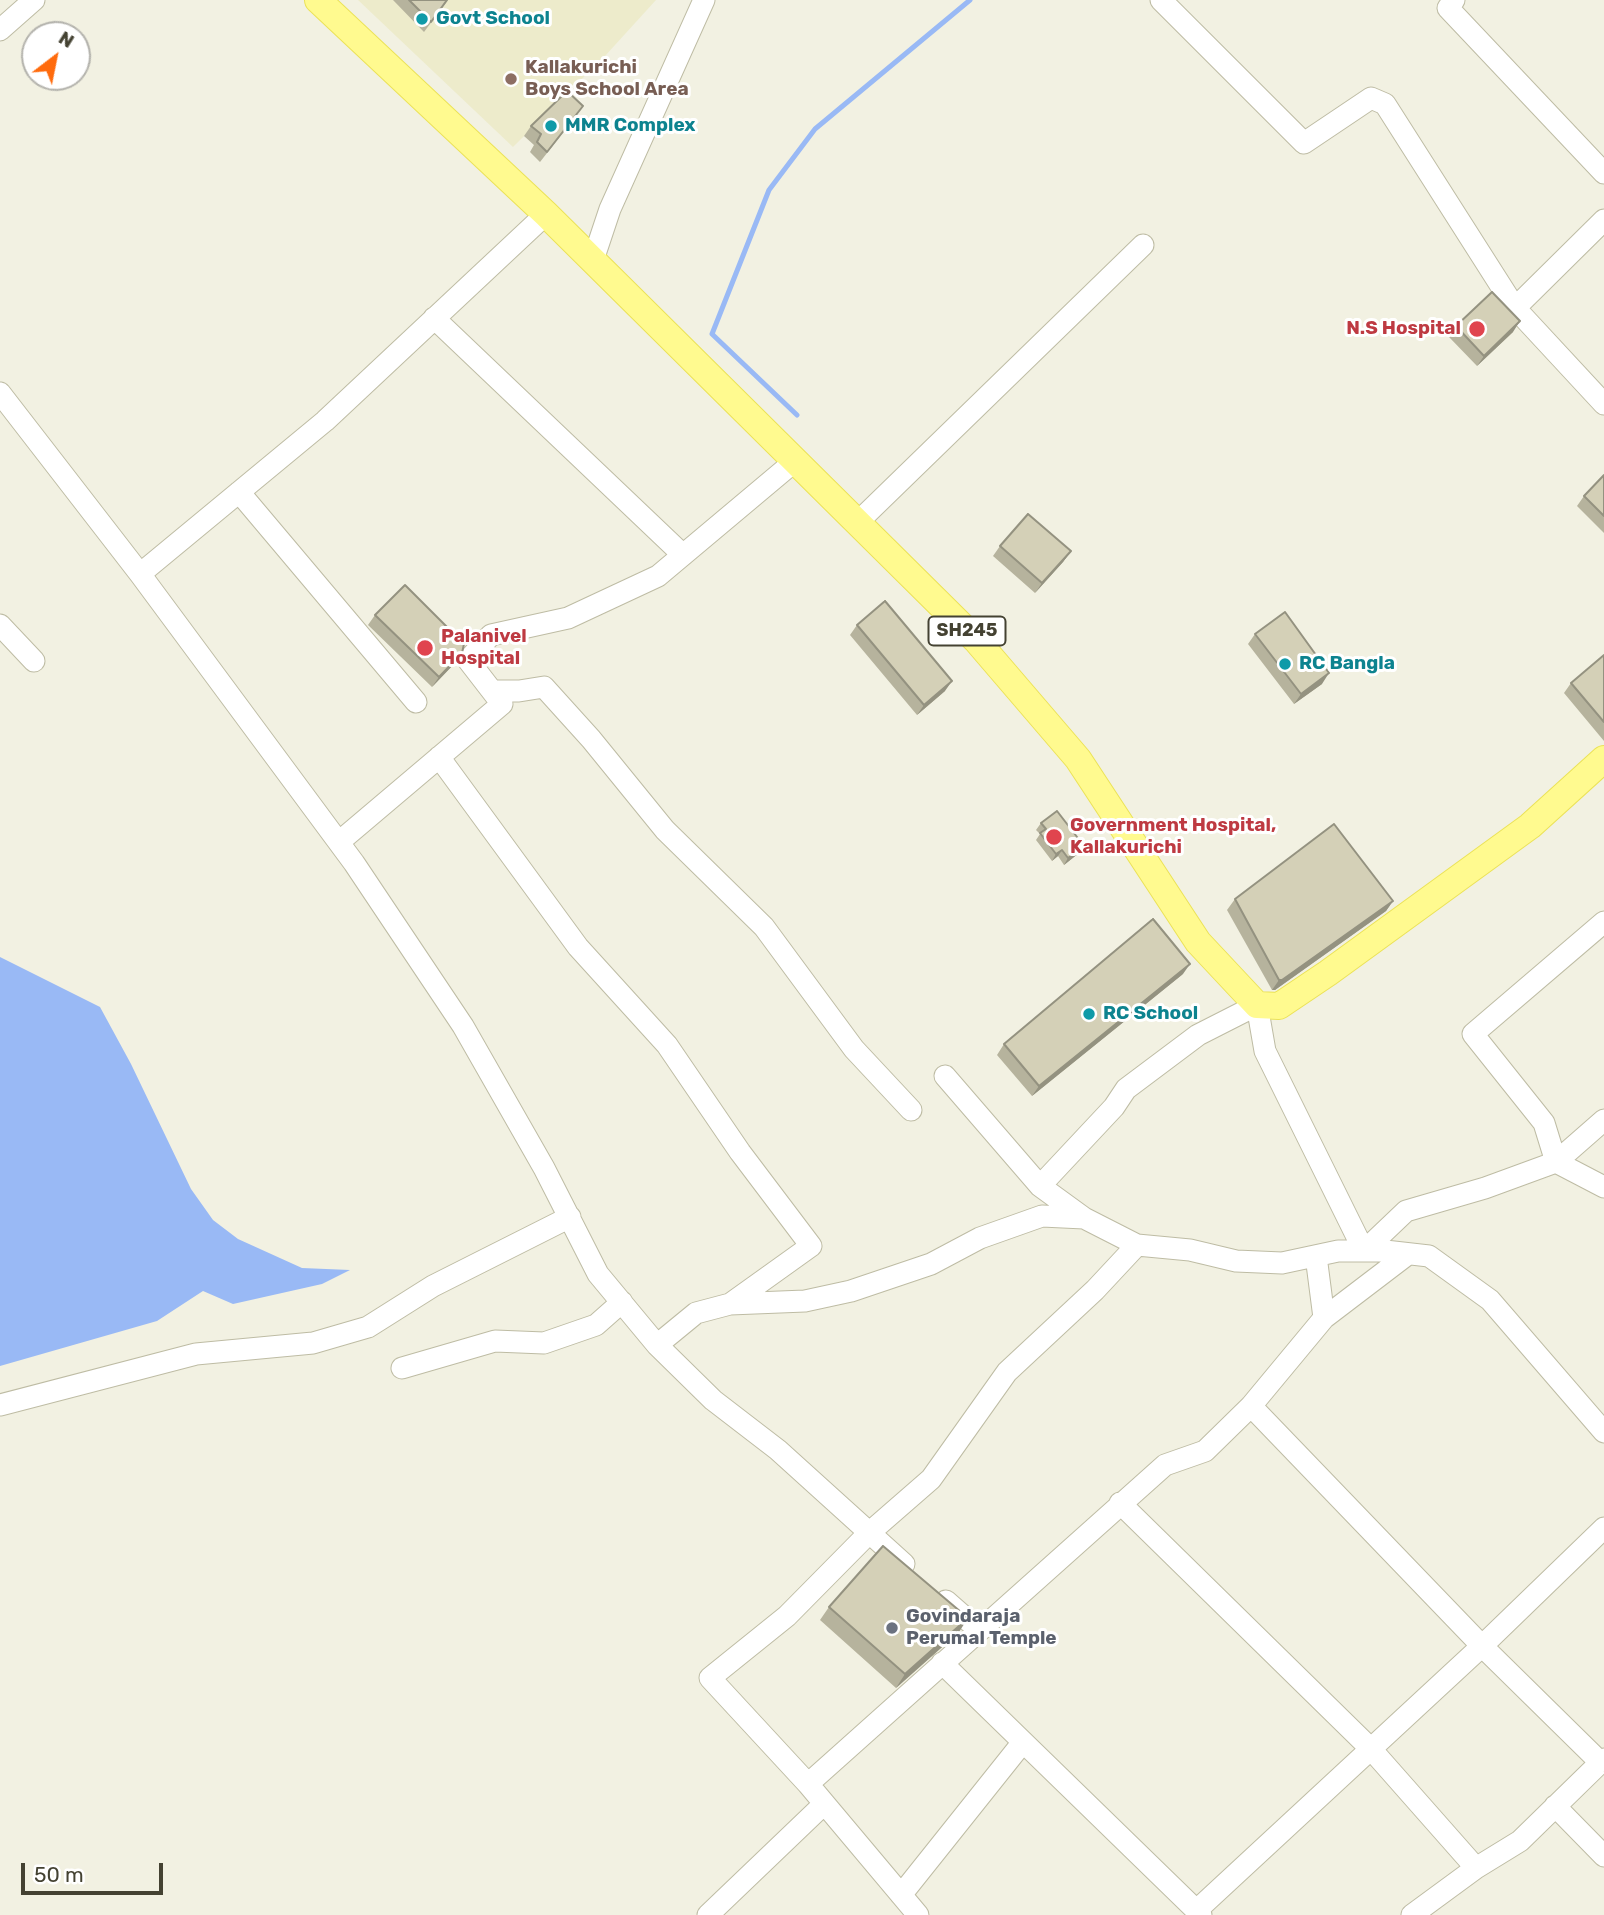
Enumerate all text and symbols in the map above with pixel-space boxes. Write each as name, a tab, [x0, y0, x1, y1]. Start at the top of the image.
place label: Govt School	[436, 8, 550, 30]
marker: Govt School	[414, 11, 430, 27]
north arrow	[21, 21, 91, 91]
text: N	[54, 26, 78, 53]
place label: Kallakurichi Boys School Area	[525, 57, 689, 101]
marker: Kallakurichi Boys School Area	[503, 71, 519, 87]
place label: MMR Complex	[565, 115, 696, 137]
marker: MMR Complex	[543, 118, 559, 134]
place label: N.S Hospital	[1346, 318, 1461, 340]
marker: N.S Hospital	[1467, 319, 1487, 339]
road number: SH245	[928, 616, 1006, 646]
place label: Palanivel Hospital	[441, 626, 527, 670]
marker: Palanivel Hospital	[415, 638, 435, 658]
place label: RC Bangla	[1299, 653, 1395, 675]
marker: RC Bangla	[1277, 656, 1293, 672]
place label: Government Hospital, Kallakurichi	[1070, 815, 1276, 859]
marker: Government Hospital, Kallakurichi	[1044, 827, 1064, 847]
place label: RC School	[1103, 1003, 1198, 1025]
marker: RC School	[1081, 1006, 1097, 1022]
place label: Govindaraja Perumal Temple	[906, 1606, 1057, 1650]
marker: Govindaraja Perumal Temple	[884, 1620, 900, 1636]
scale bar	[24, 1848, 166, 1892]
text: 50 m	[34, 1862, 84, 1887]

